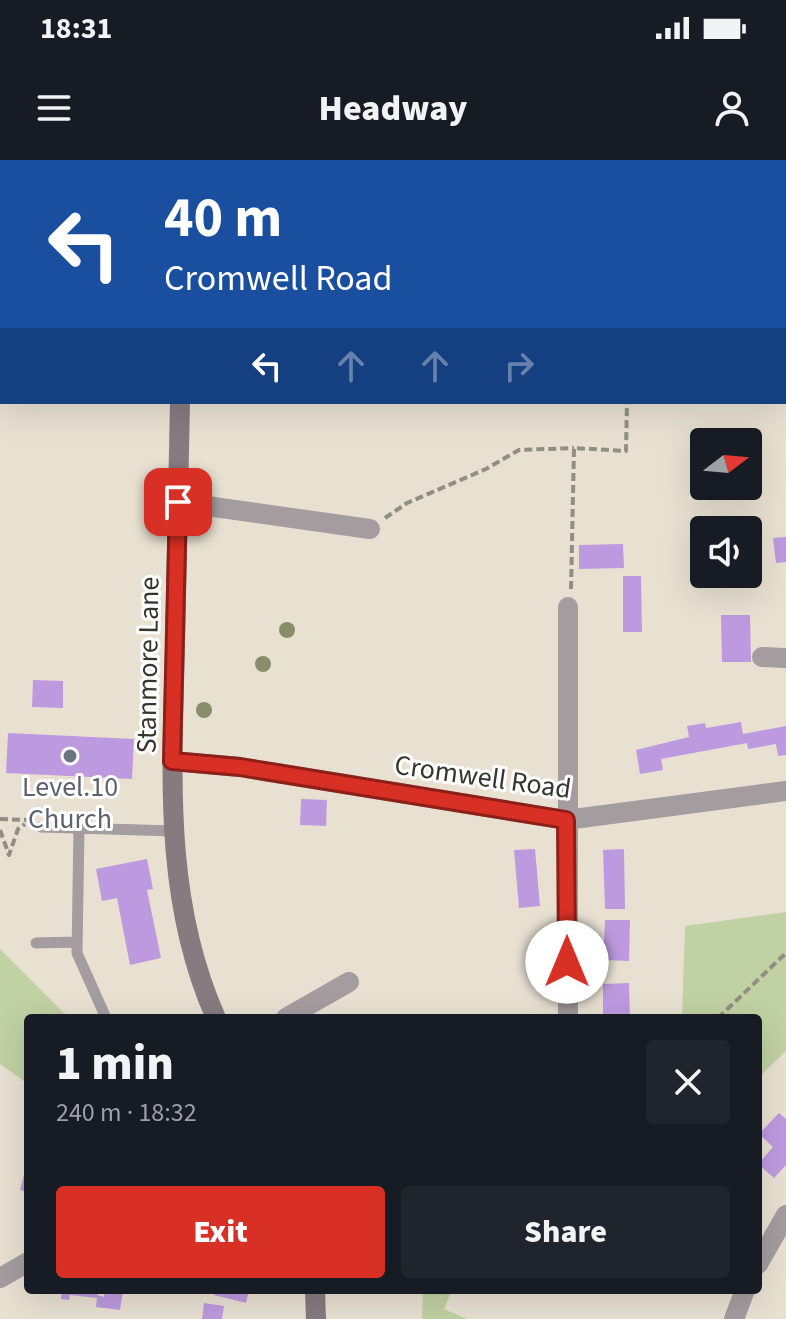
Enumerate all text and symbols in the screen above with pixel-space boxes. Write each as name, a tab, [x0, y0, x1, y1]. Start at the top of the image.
text: 18:31	[40, 7, 112, 50]
text: Headway	[319, 83, 468, 134]
icon: menu	[32, 86, 76, 130]
icon: person	[710, 86, 754, 130]
text: 40 m	[164, 179, 282, 258]
icon: left	[32, 192, 136, 296]
text: Cromwell Road	[164, 253, 392, 304]
icon: left	[245, 344, 289, 388]
icon: ahead	[329, 344, 373, 388]
icon: ahead	[413, 344, 457, 388]
icon: right	[497, 344, 541, 388]
north arrow	[690, 428, 762, 500]
map controls	[690, 428, 762, 588]
pin	[144, 468, 212, 536]
icon: arrive	[156, 480, 200, 524]
button: sound	[690, 516, 762, 588]
street label: Stanmore Lane	[126, 576, 170, 754]
street label: Cromwell Road	[392, 745, 574, 809]
marker: Level.10 Church	[61, 747, 79, 765]
place label: Level.10 Church	[22, 767, 118, 839]
position arrow	[525, 920, 609, 1004]
text: 1 min	[56, 1030, 174, 1098]
button: close	[646, 1040, 730, 1124]
text: 240 m · 18:32	[56, 1094, 197, 1131]
button: Exit	[56, 1186, 385, 1278]
button: Share	[401, 1186, 730, 1278]

